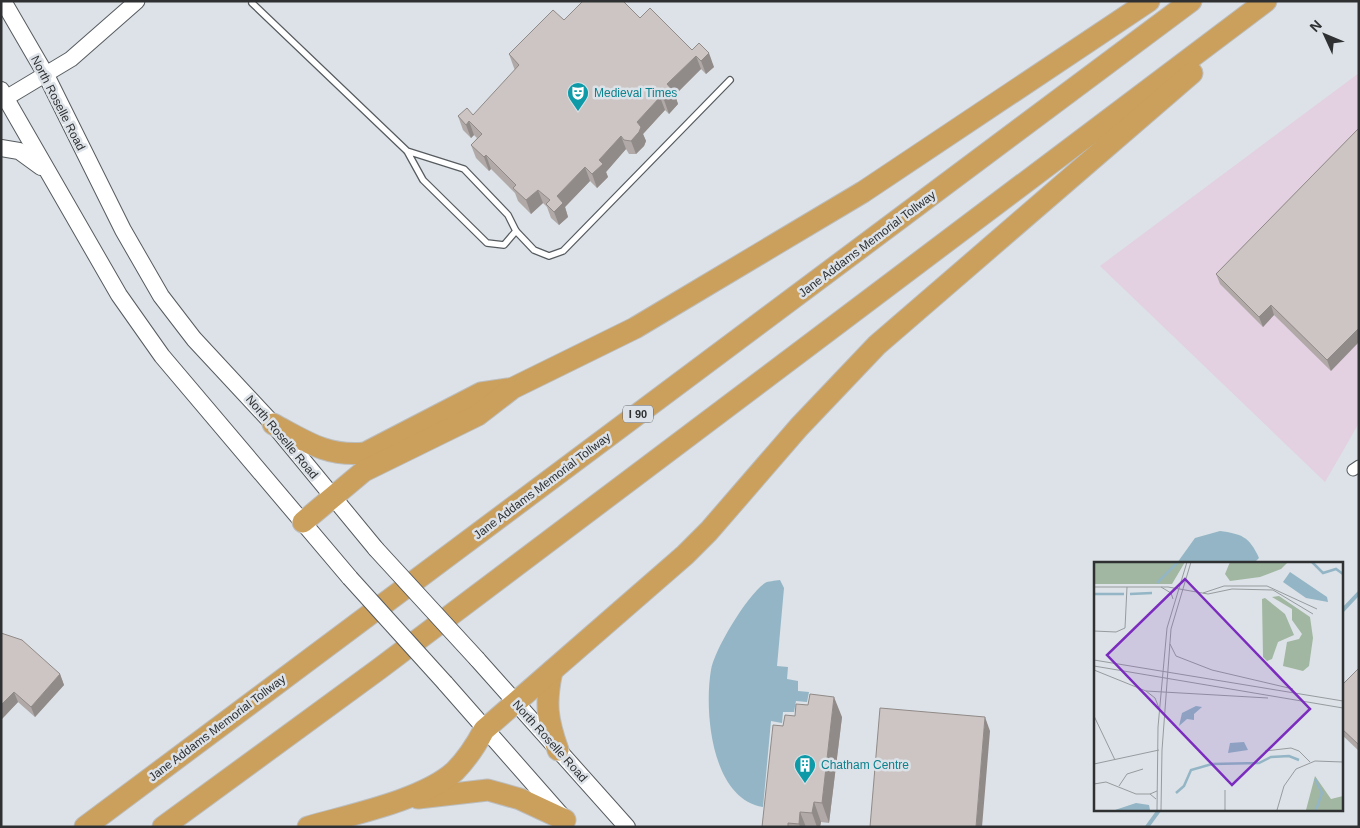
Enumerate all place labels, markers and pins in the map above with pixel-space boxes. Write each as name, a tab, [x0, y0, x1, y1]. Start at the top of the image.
theatre icon: Medieval Times	[566, 81, 590, 112]
place label: Medieval Times	[594, 86, 677, 100]
building icon: Chatham Centre	[793, 753, 817, 784]
place label: Chatham Centre	[821, 758, 909, 772]

